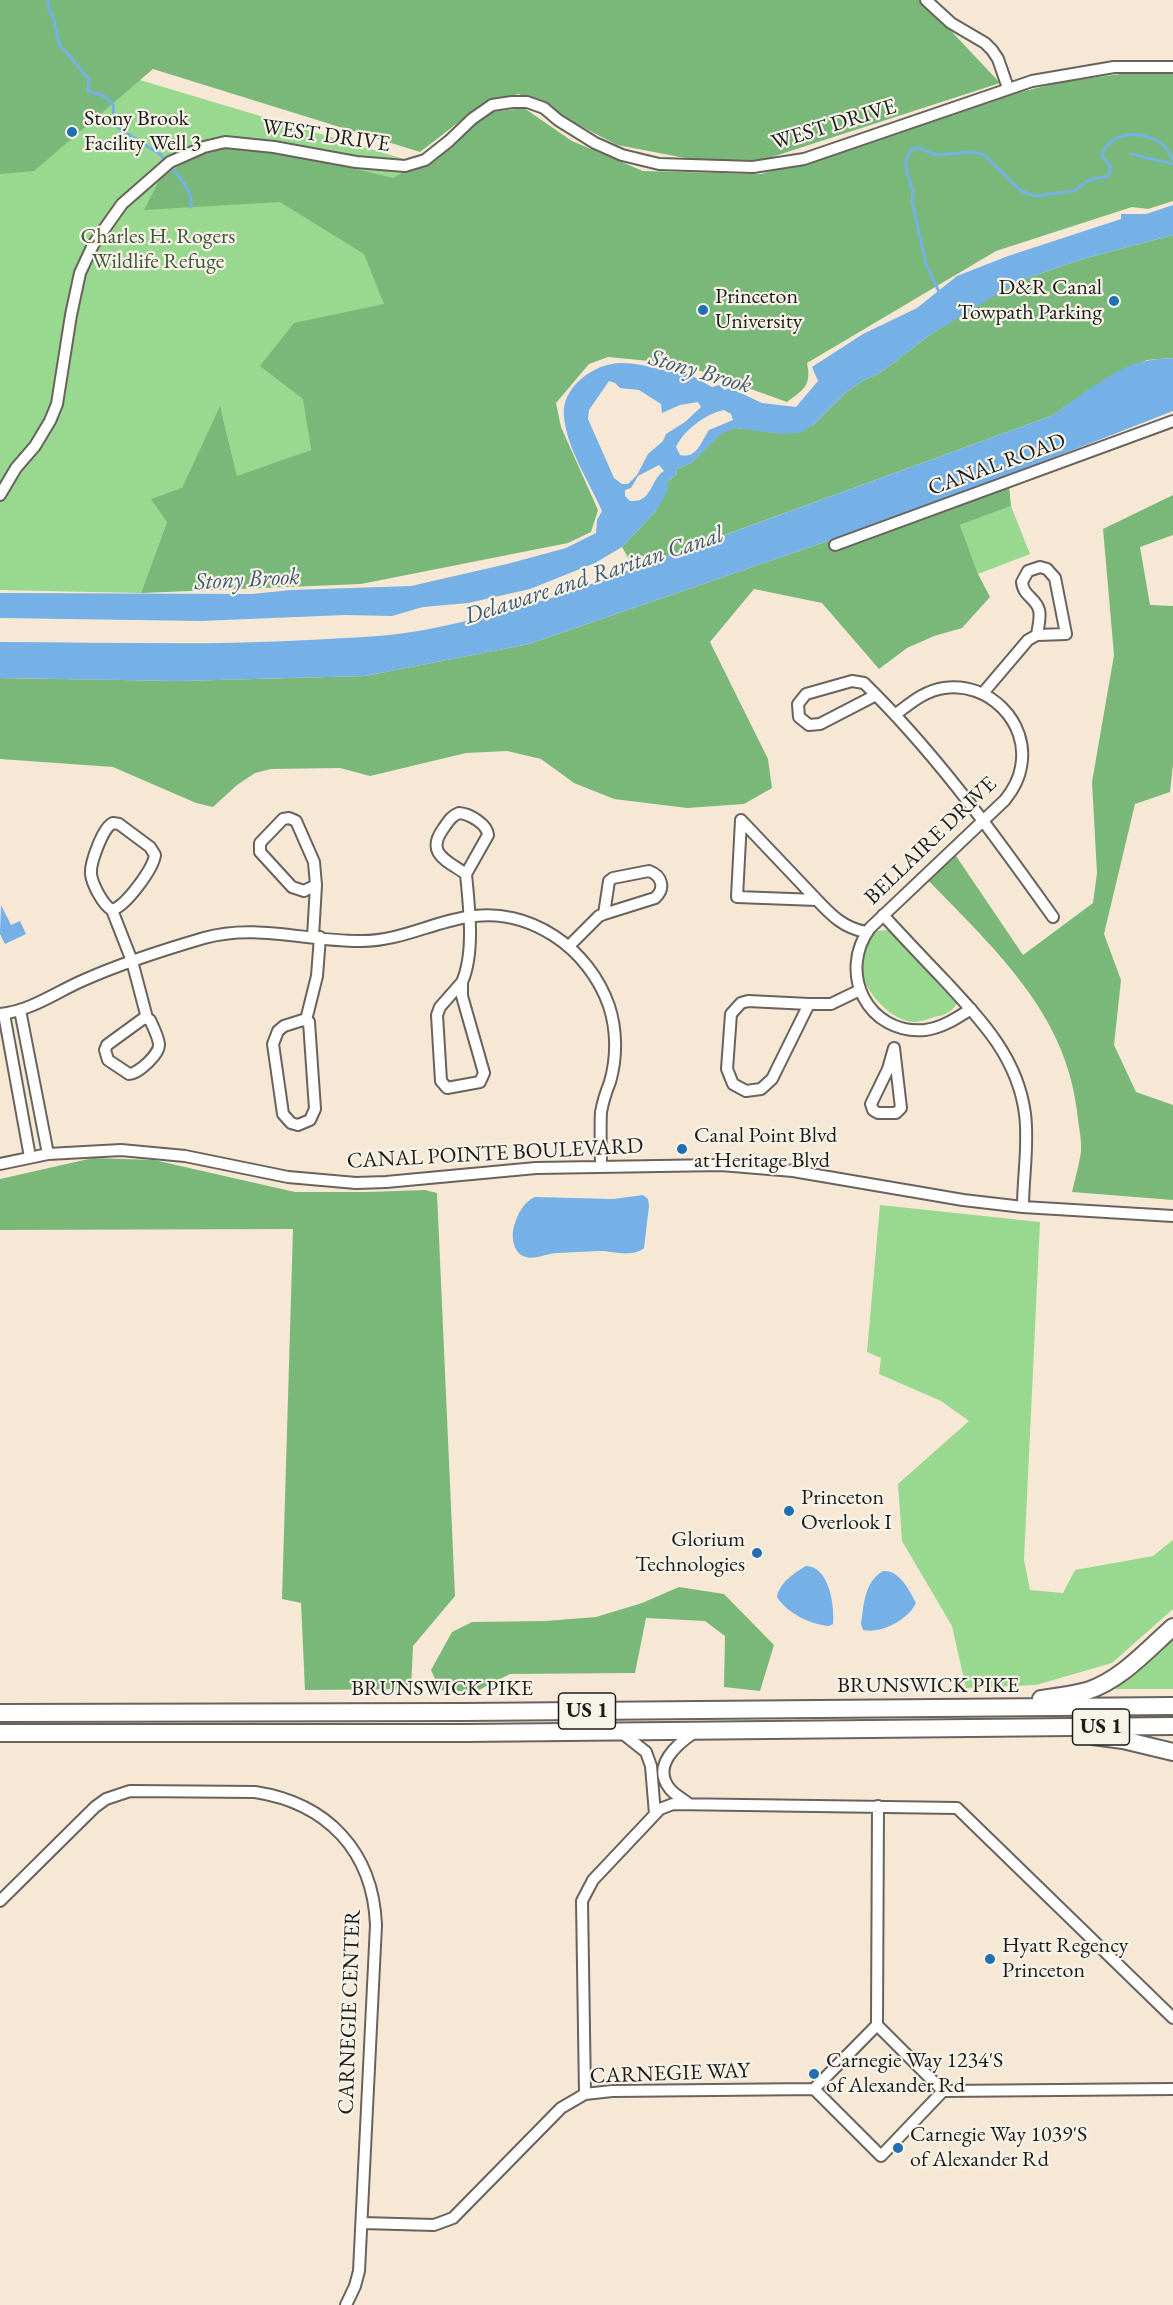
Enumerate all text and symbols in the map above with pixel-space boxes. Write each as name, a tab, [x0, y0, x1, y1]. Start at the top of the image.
street label: WEST DRIVE	[769, 94, 899, 156]
place label: Stony Brook Facility Well 3	[84, 106, 201, 158]
street label: WEST DRIVE	[260, 114, 392, 158]
marker: Stony Brook Facility Well 3	[65, 125, 79, 139]
park label: Charles H. Rogers Wildlife Refuge	[81, 224, 235, 276]
place label: D&R Canal Towpath Parking	[957, 275, 1102, 326]
place label: Princeton University	[715, 284, 802, 336]
marker: D&R Canal Towpath Parking	[1107, 294, 1121, 308]
marker: Princeton University	[696, 303, 710, 317]
water label: Stony Brook	[645, 344, 755, 400]
street label: CANAL ROAD	[925, 428, 1069, 502]
water label: Delaware and Raritan Canal	[461, 520, 727, 632]
water label: Stony Brook	[194, 563, 300, 597]
street label: BELLAIRE DRIVE	[860, 771, 1002, 911]
place label: Canal Point Blvd at Heritage Blvd	[694, 1123, 837, 1174]
street label: CANAL POINTE BOULEVARD	[346, 1133, 644, 1175]
marker: Canal Point Blvd at Heritage Blvd	[675, 1142, 689, 1156]
place label: Princeton Overlook I	[801, 1485, 892, 1536]
marker: Princeton Overlook I	[782, 1504, 796, 1518]
place label: Glorium Technologies	[635, 1527, 745, 1579]
marker: Glorium Technologies	[750, 1546, 764, 1560]
street label: BRUNSWICK PIKE	[837, 1673, 1019, 1699]
street label: BRUNSWICK PIKE	[351, 1676, 533, 1702]
road number: US 1	[558, 1693, 616, 1729]
road number: US 1	[1072, 1709, 1130, 1745]
street label: CARNEGIE CENTER	[333, 1909, 367, 2115]
place label: Hyatt Regency Princeton	[1002, 1933, 1128, 1984]
marker: Hyatt Regency Princeton	[983, 1952, 997, 1966]
place label: Carnegie Way 1234'S of Alexander Rd	[826, 2048, 1003, 2100]
street label: CARNEGIE WAY	[589, 2058, 751, 2090]
marker: Carnegie Way 1234'S of Alexander Rd	[807, 2067, 821, 2081]
place label: Carnegie Way 1039'S of Alexander Rd	[910, 2122, 1087, 2174]
marker: Carnegie Way 1039'S of Alexander Rd	[891, 2141, 905, 2155]

